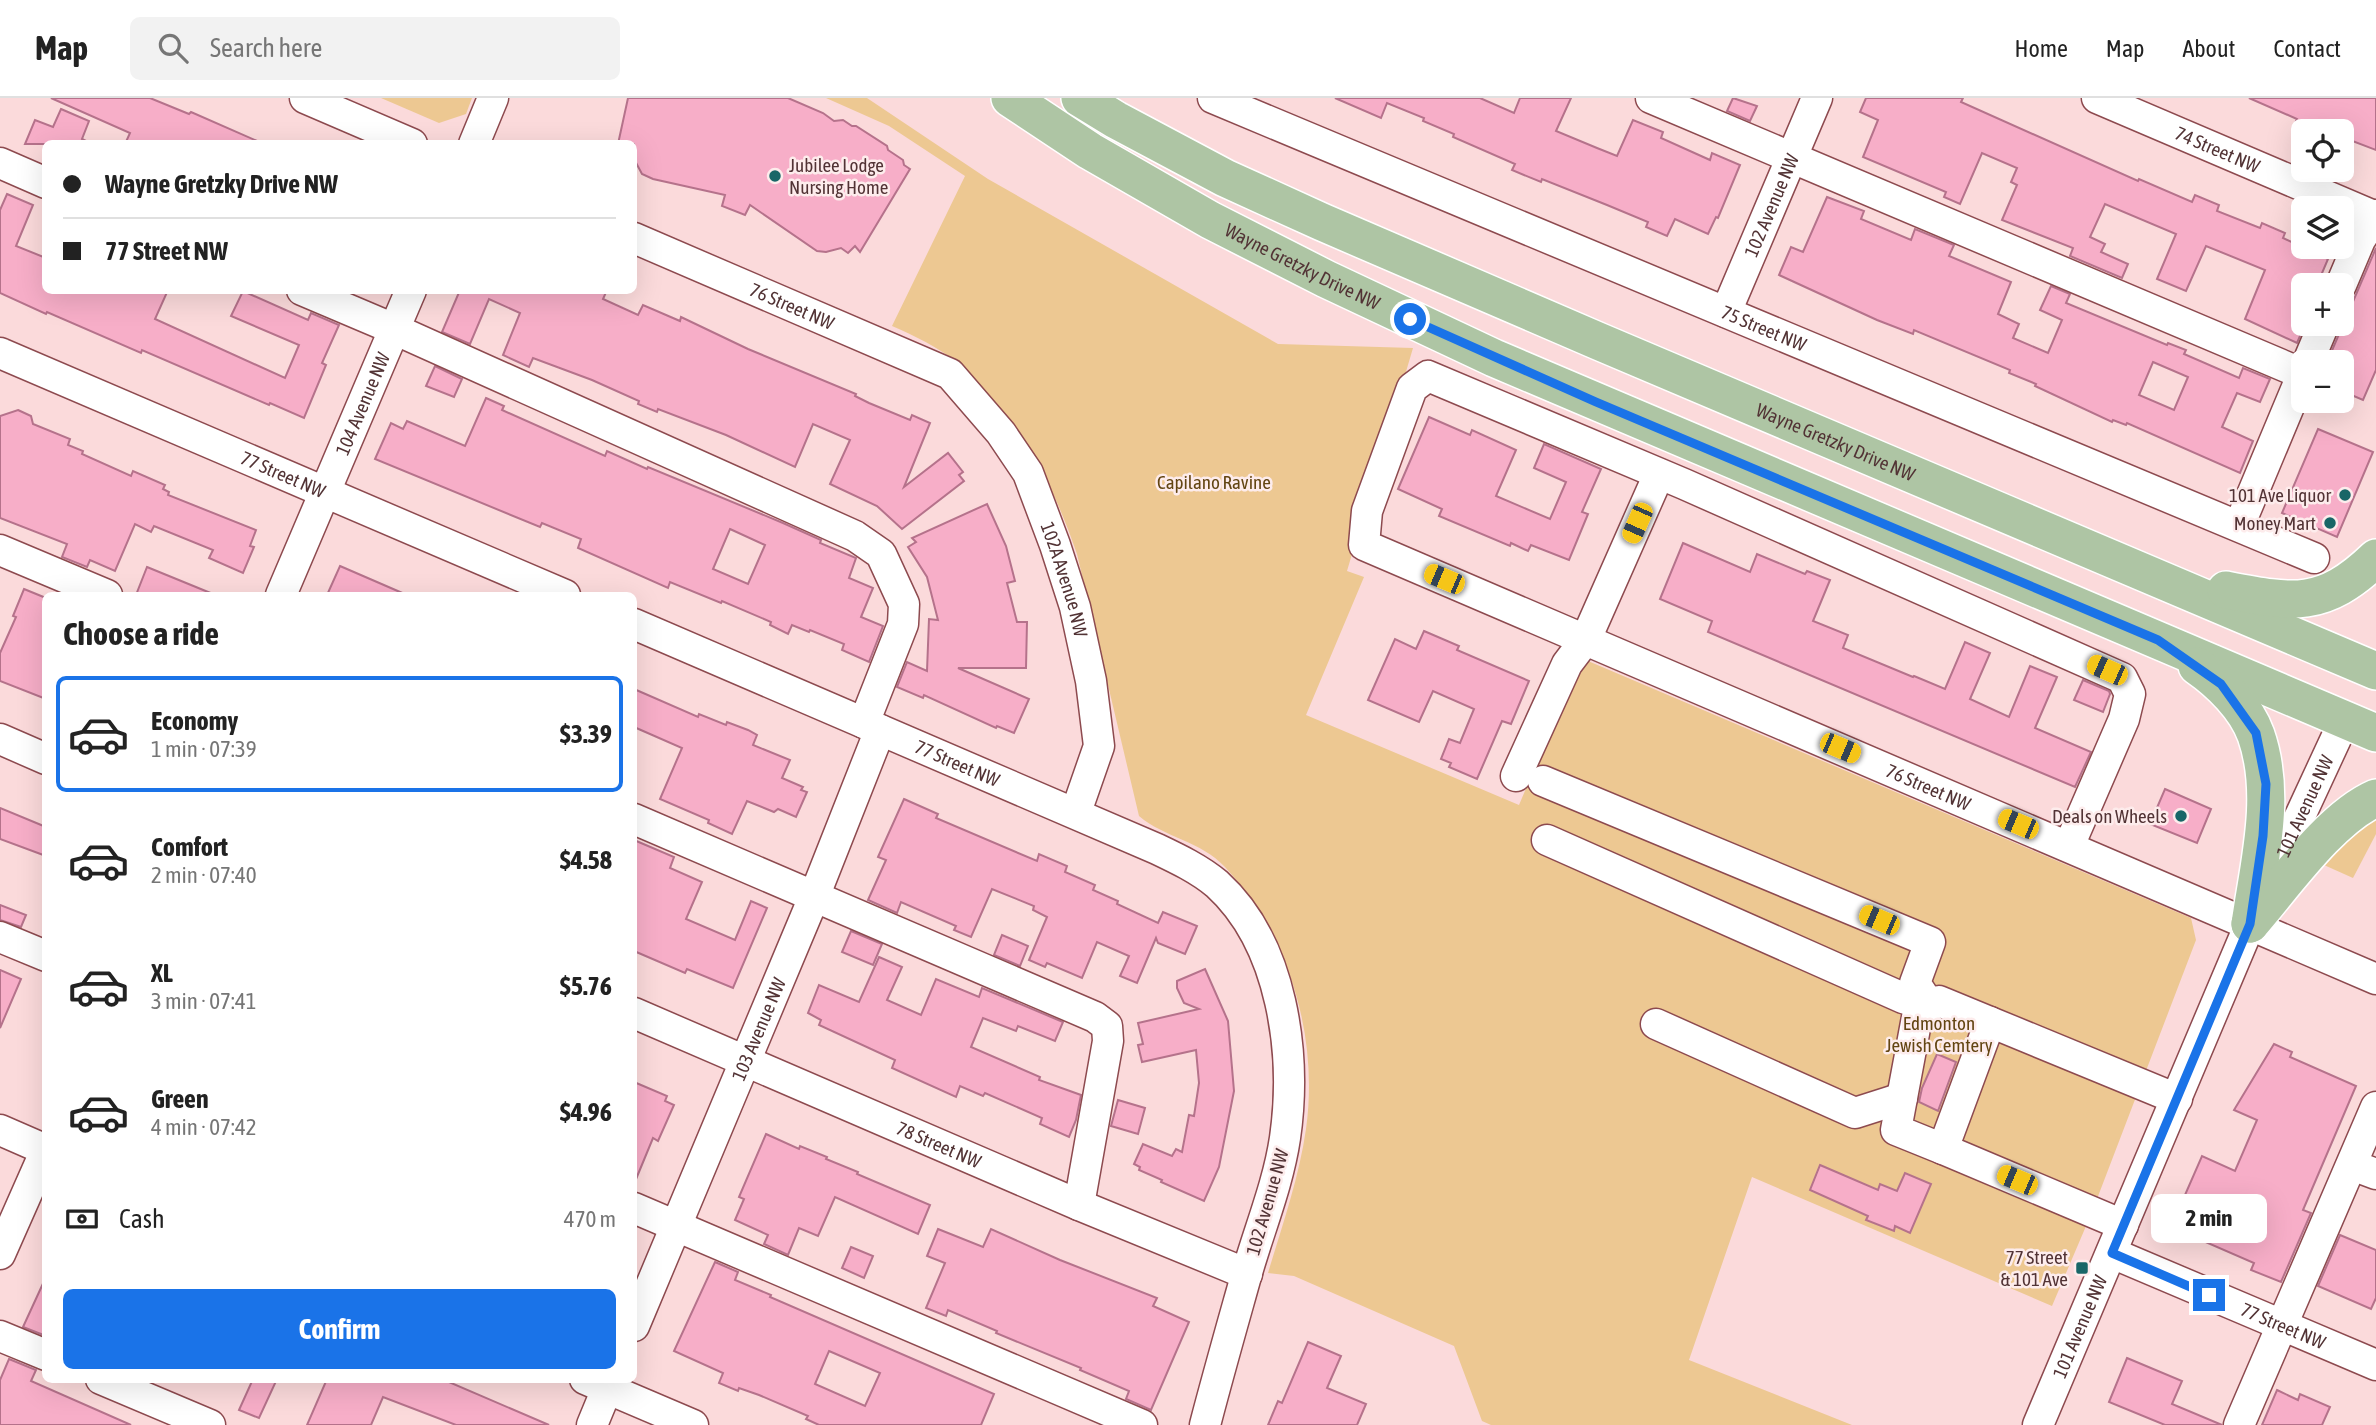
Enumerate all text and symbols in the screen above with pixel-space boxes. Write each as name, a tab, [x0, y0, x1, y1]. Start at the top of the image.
search box	[130, 17, 620, 80]
text: Map	[35, 29, 88, 67]
icon: search	[154, 29, 192, 67]
text: Search here	[210, 33, 322, 63]
text: Home	[2014, 35, 2068, 62]
text: Map	[2106, 35, 2144, 62]
text: About	[2182, 35, 2235, 62]
text: Contact	[2273, 35, 2341, 62]
map controls	[2291, 119, 2354, 413]
button: locate	[2291, 119, 2354, 182]
street label: 74 Street NW	[2172, 122, 2263, 177]
street label: 102 Avenue NW	[1740, 150, 1803, 260]
place label: Jubilee Lodge Nursing Home	[789, 154, 888, 198]
marker: Jubilee Lodge Nursing Home	[767, 168, 783, 184]
text: Wayne Gretzky Drive NW	[105, 169, 338, 199]
button: layers	[2291, 196, 2354, 259]
street label: Wayne Gretzky Drive NW	[1221, 219, 1384, 314]
text: 77 Street NW	[105, 236, 228, 266]
button: +	[2291, 273, 2354, 336]
street label: 76 Street NW	[746, 278, 838, 334]
street label: 75 Street NW	[1718, 301, 1810, 356]
route start	[1394, 303, 1426, 335]
street label: 104 Avenue NW	[331, 349, 394, 458]
button: −	[2291, 350, 2354, 413]
street label: Wayne Gretzky Drive NW	[1753, 398, 1919, 485]
street label: 77 Street NW	[238, 446, 329, 502]
park label: Capilano Ravine	[1157, 471, 1271, 493]
place label: 101 Ave Liquor	[2229, 484, 2331, 506]
marker: 101 Ave Liquor	[2337, 487, 2353, 503]
car	[1619, 500, 1656, 546]
place label: Money Mart	[2234, 512, 2316, 534]
marker: Money Mart	[2322, 515, 2338, 531]
street label: 102A Avenue NW	[1036, 519, 1092, 639]
car	[1421, 561, 1468, 597]
text: Choose a ride	[63, 615, 219, 652]
car	[2084, 652, 2131, 688]
icon: car	[67, 703, 130, 766]
text: Economy	[151, 706, 238, 736]
text: $3.39	[560, 719, 612, 749]
car	[1817, 730, 1864, 766]
street label: 77 Street NW	[912, 735, 1003, 791]
text: 1 min · 07:39	[151, 736, 257, 762]
street label: 101 Avenue NW	[2272, 751, 2338, 860]
street label: 76 Street NW	[1883, 759, 1974, 815]
place label: Deals on Wheels	[2052, 805, 2167, 827]
car	[1995, 806, 2042, 842]
marker: Deals on Wheels	[2173, 808, 2189, 824]
icon: car	[67, 829, 130, 892]
text: Comfort	[151, 832, 228, 862]
text: $4.58	[560, 845, 612, 875]
text: 2 min · 07:40	[151, 862, 257, 888]
car	[1856, 902, 1903, 938]
icon: car	[67, 955, 130, 1018]
text: XL	[151, 958, 173, 988]
text: $5.76	[560, 971, 612, 1001]
street label: 103 Avenue NW	[727, 974, 790, 1084]
text: 3 min · 07:41	[151, 988, 257, 1014]
park label: Edmonton Jewish Cemtery	[1886, 1012, 1993, 1056]
icon: car	[67, 1081, 130, 1144]
text: Green	[151, 1084, 209, 1114]
text: $4.96	[560, 1097, 612, 1127]
text: 4 min · 07:42	[151, 1114, 257, 1140]
street label: 78 Street NW	[893, 1117, 985, 1173]
street label: 102 Avenue NW	[1241, 1146, 1293, 1258]
car	[1994, 1162, 2041, 1198]
callout: 2 min	[2151, 1194, 2267, 1242]
icon: cash	[63, 1200, 101, 1238]
text: Cash	[119, 1204, 165, 1234]
text: 2 min	[2186, 1205, 2232, 1231]
text: 470 m	[564, 1206, 616, 1232]
place label: 77 Street & 101 Ave	[2001, 1246, 2068, 1290]
marker: 77 Street & 101 Ave	[2074, 1260, 2090, 1276]
street label: 101 Avenue NW	[2048, 1271, 2111, 1381]
route end	[2193, 1279, 2225, 1311]
button: Confirm	[63, 1289, 616, 1369]
street label: 77 Street NW	[2238, 1298, 2329, 1353]

